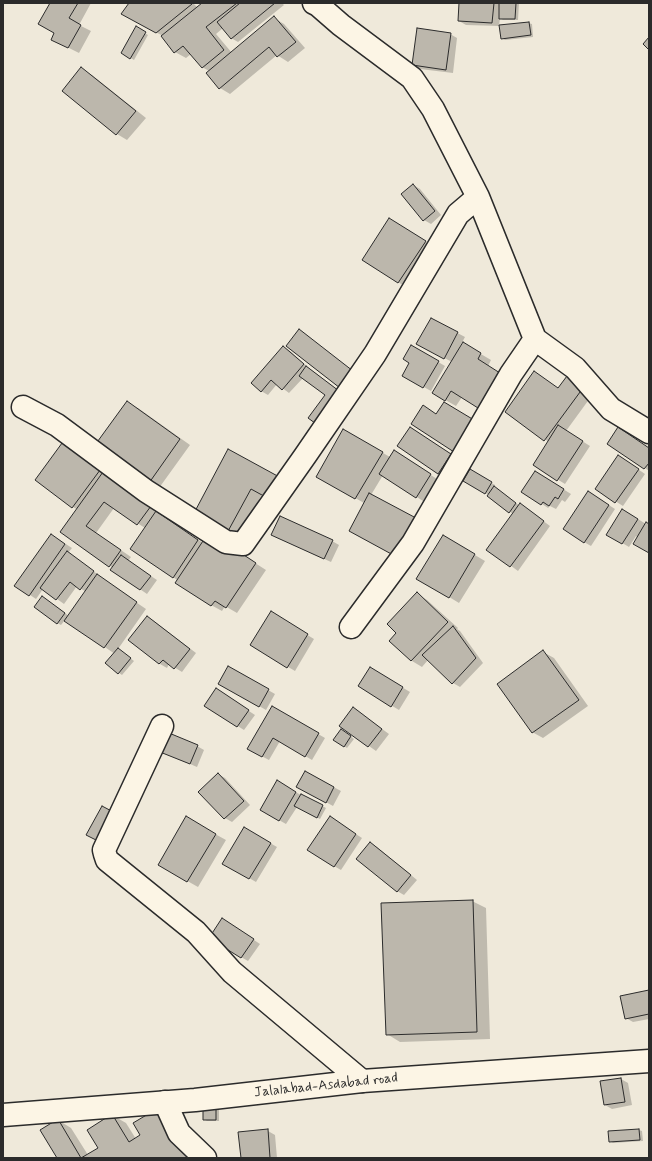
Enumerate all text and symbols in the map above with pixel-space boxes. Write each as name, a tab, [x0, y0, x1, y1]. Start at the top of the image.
street label: Jalalabad-Asdabad road	[253, 1070, 399, 1102]

